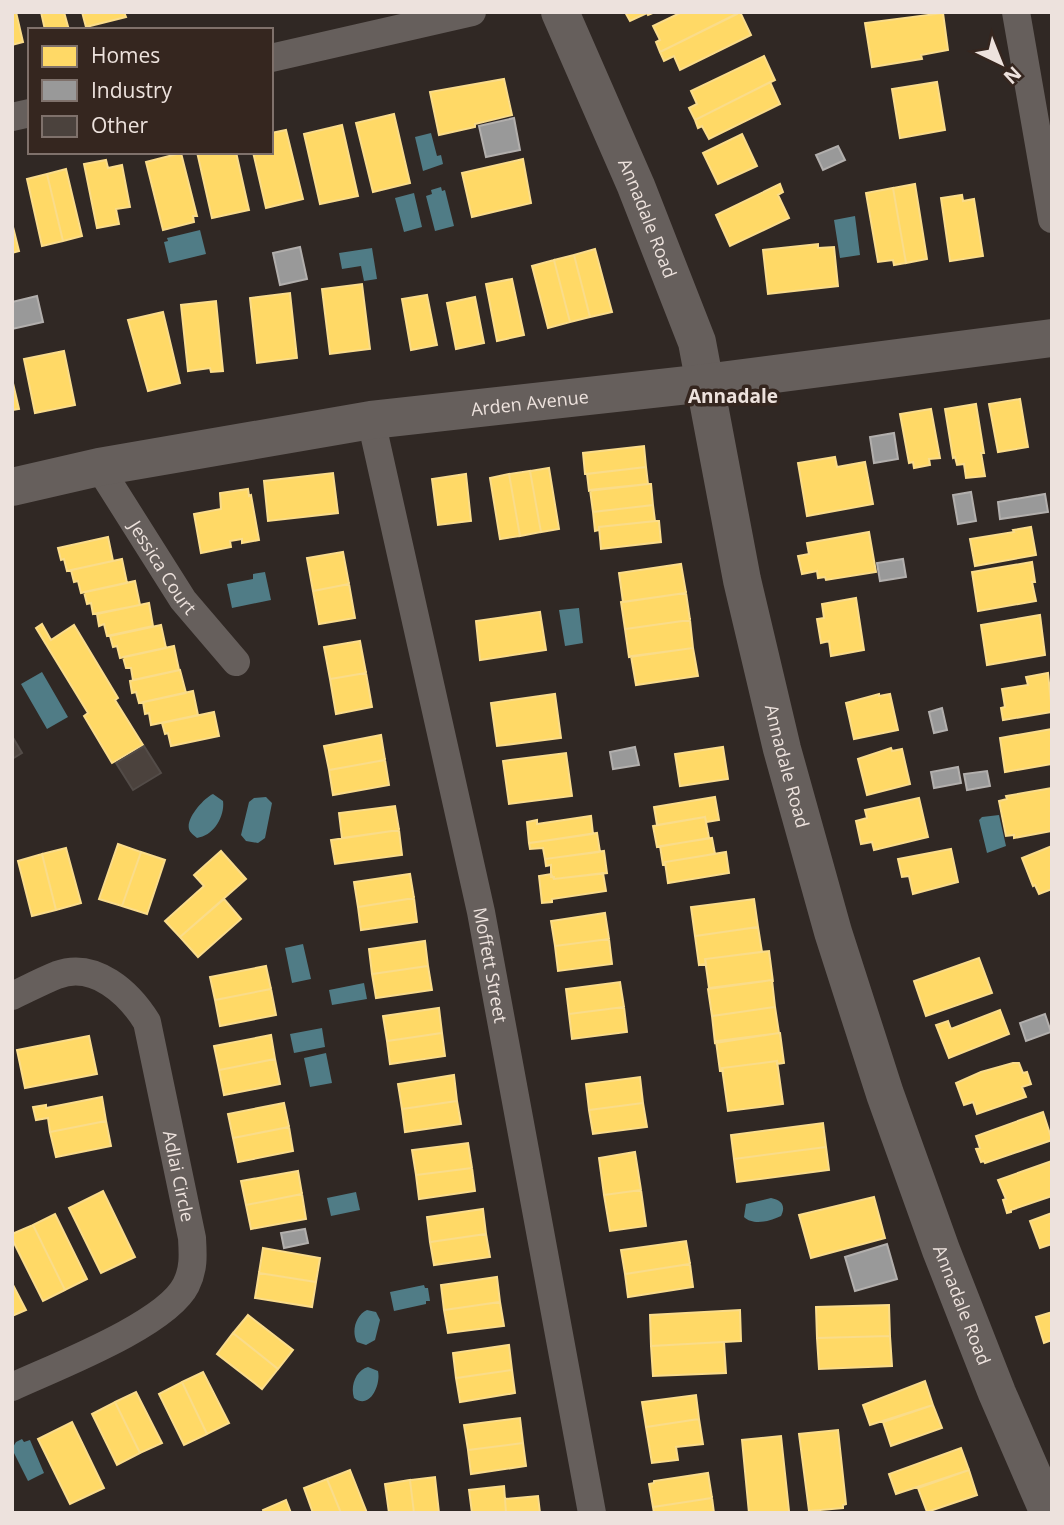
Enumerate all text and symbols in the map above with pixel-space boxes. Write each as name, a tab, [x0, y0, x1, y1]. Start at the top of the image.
legend	[28, 28, 273, 154]
north arrow	[966, 28, 1036, 98]
text: Homes	[91, 41, 160, 69]
text: N	[998, 61, 1027, 90]
text: Industry	[91, 76, 173, 104]
text: Other	[91, 111, 148, 139]
street label: Annadale Road	[613, 154, 683, 281]
district label: Annadale	[688, 383, 778, 409]
street label: Arden Avenue	[470, 384, 590, 421]
street label: Jessica Court	[123, 514, 202, 619]
street label: Annadale Road	[760, 702, 815, 830]
street label: Moffett Street	[468, 905, 513, 1025]
street label: Adlai Circle	[158, 1128, 200, 1224]
street label: Annadale Road	[928, 1241, 997, 1368]

